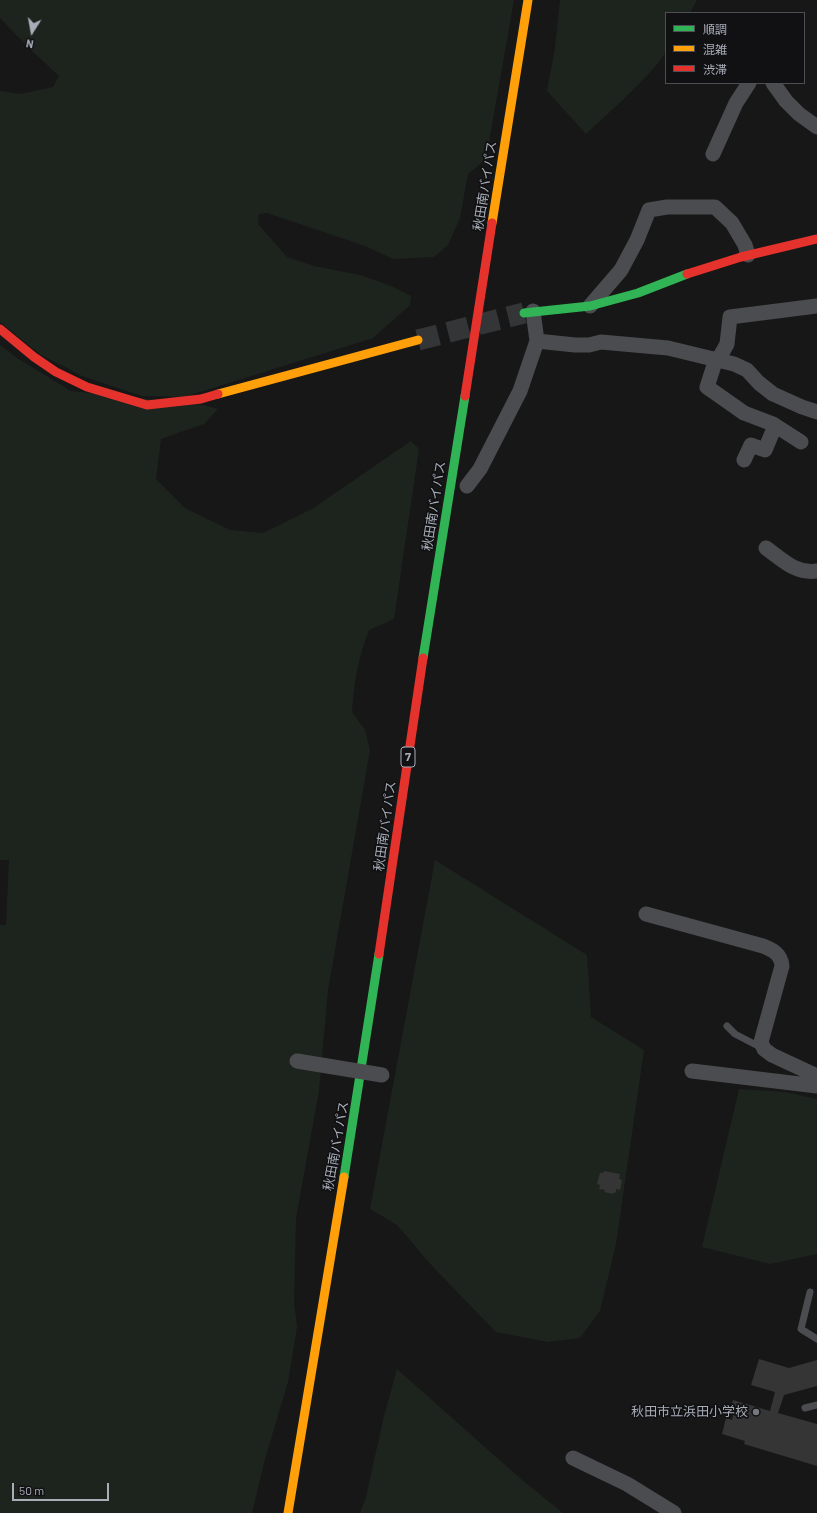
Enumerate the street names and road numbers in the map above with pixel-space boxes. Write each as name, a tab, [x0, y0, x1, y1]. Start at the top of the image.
street label: 秋田南バイパス	[470, 140, 500, 232]
street label: 秋田南バイパス	[419, 460, 449, 552]
road number: 7	[401, 747, 415, 767]
street label: 秋田南バイパス	[371, 780, 399, 872]
street label: 秋田南バイパス	[320, 1100, 352, 1192]

